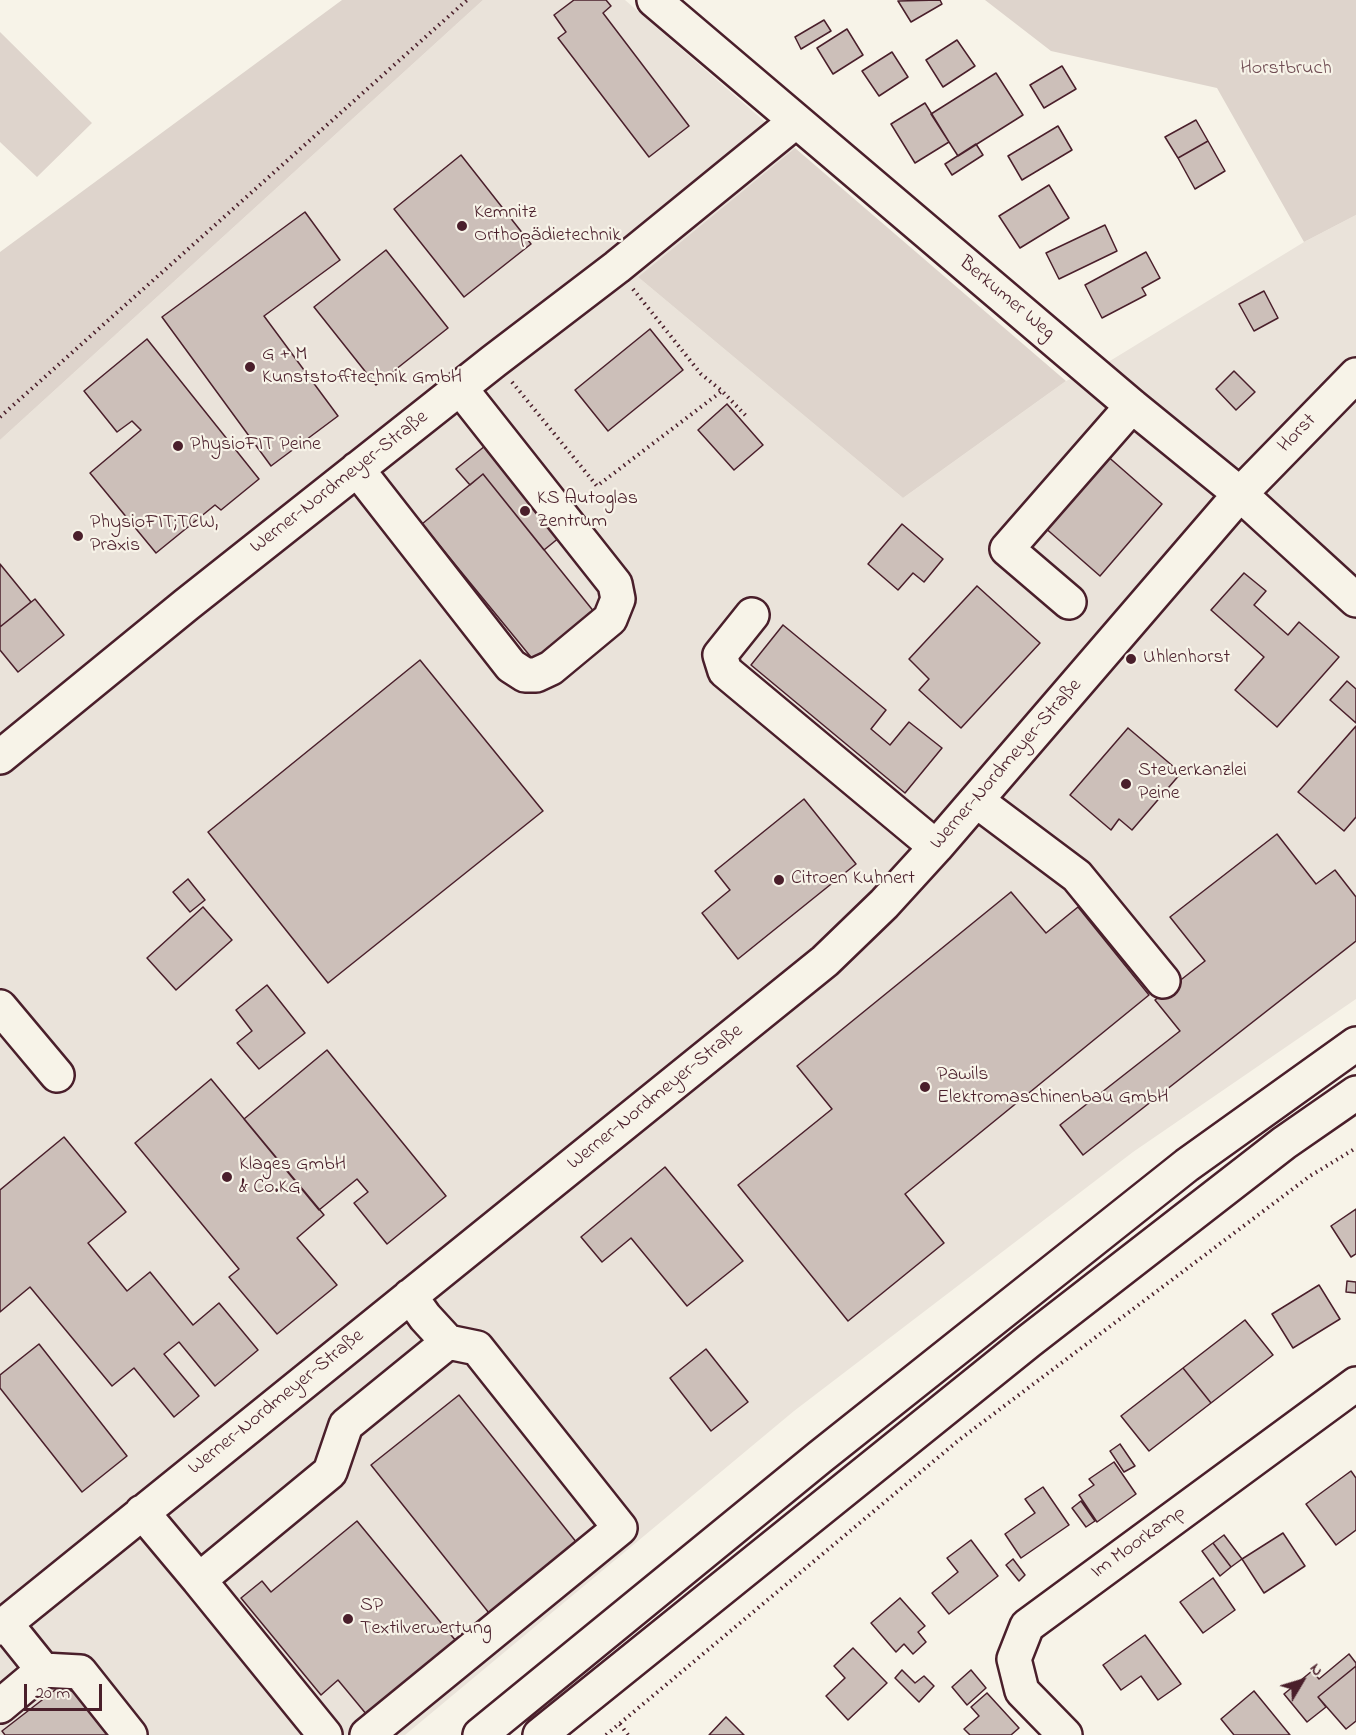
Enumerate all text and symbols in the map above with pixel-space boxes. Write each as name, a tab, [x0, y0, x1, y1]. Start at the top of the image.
park label: Horstbruch	[1240, 58, 1332, 82]
place label: Kemnitz Orthopädietechnik	[474, 202, 621, 249]
marker: Kemnitz Orthopädietechnik	[455, 219, 469, 233]
street label: Berkumer Weg	[953, 252, 1059, 346]
place label: G + M Kunststofftechnik GmbH	[262, 344, 462, 391]
marker: G + M Kunststofftechnik GmbH	[243, 360, 257, 374]
street label: Werner-Nordmeyer-Straße	[246, 406, 434, 560]
street label: Horst	[1274, 409, 1322, 459]
place label: PhysioFIT Peine	[190, 434, 321, 458]
marker: PhysioFIT Peine	[171, 439, 185, 453]
place label: KS Autoglas Zentrum	[537, 488, 638, 535]
marker: KS Autoglas Zentrum	[518, 504, 532, 518]
place label: PhysioFIT;TCW, Praxis	[90, 512, 218, 559]
marker: PhysioFIT;TCW, Praxis	[71, 529, 85, 543]
place label: Uhlenhorst	[1143, 647, 1230, 671]
marker: Uhlenhorst	[1124, 652, 1138, 666]
street label: Werner-Nordmeyer-Straße	[926, 675, 1088, 855]
place label: Steuerkanzlei Peine	[1138, 760, 1247, 807]
marker: Steuerkanzlei Peine	[1119, 777, 1133, 791]
place label: Citroen Kuhnert	[791, 868, 915, 892]
marker: Citroen Kuhnert	[772, 873, 786, 887]
street label: Werner-Nordmeyer-Straße	[563, 1020, 749, 1176]
place label: Pawils Elektromaschinenbau GmbH	[937, 1064, 1169, 1111]
marker: Pawils Elektromaschinenbau GmbH	[918, 1080, 932, 1094]
place label: Klages GmbH & Co.KG	[239, 1154, 346, 1201]
marker: Klages GmbH & Co.KG	[220, 1170, 234, 1184]
street label: Werner-Nordmeyer-Straße	[184, 1325, 370, 1481]
street label: Im Moorkamp	[1087, 1501, 1191, 1585]
place label: SP Textilverwertung	[360, 1595, 492, 1642]
marker: SP Textilverwertung	[341, 1612, 355, 1626]
north arrow	[1272, 1651, 1332, 1711]
text: N	[1303, 1658, 1329, 1682]
scale bar	[27, 1672, 105, 1710]
text: 20 m	[35, 1681, 70, 1707]

